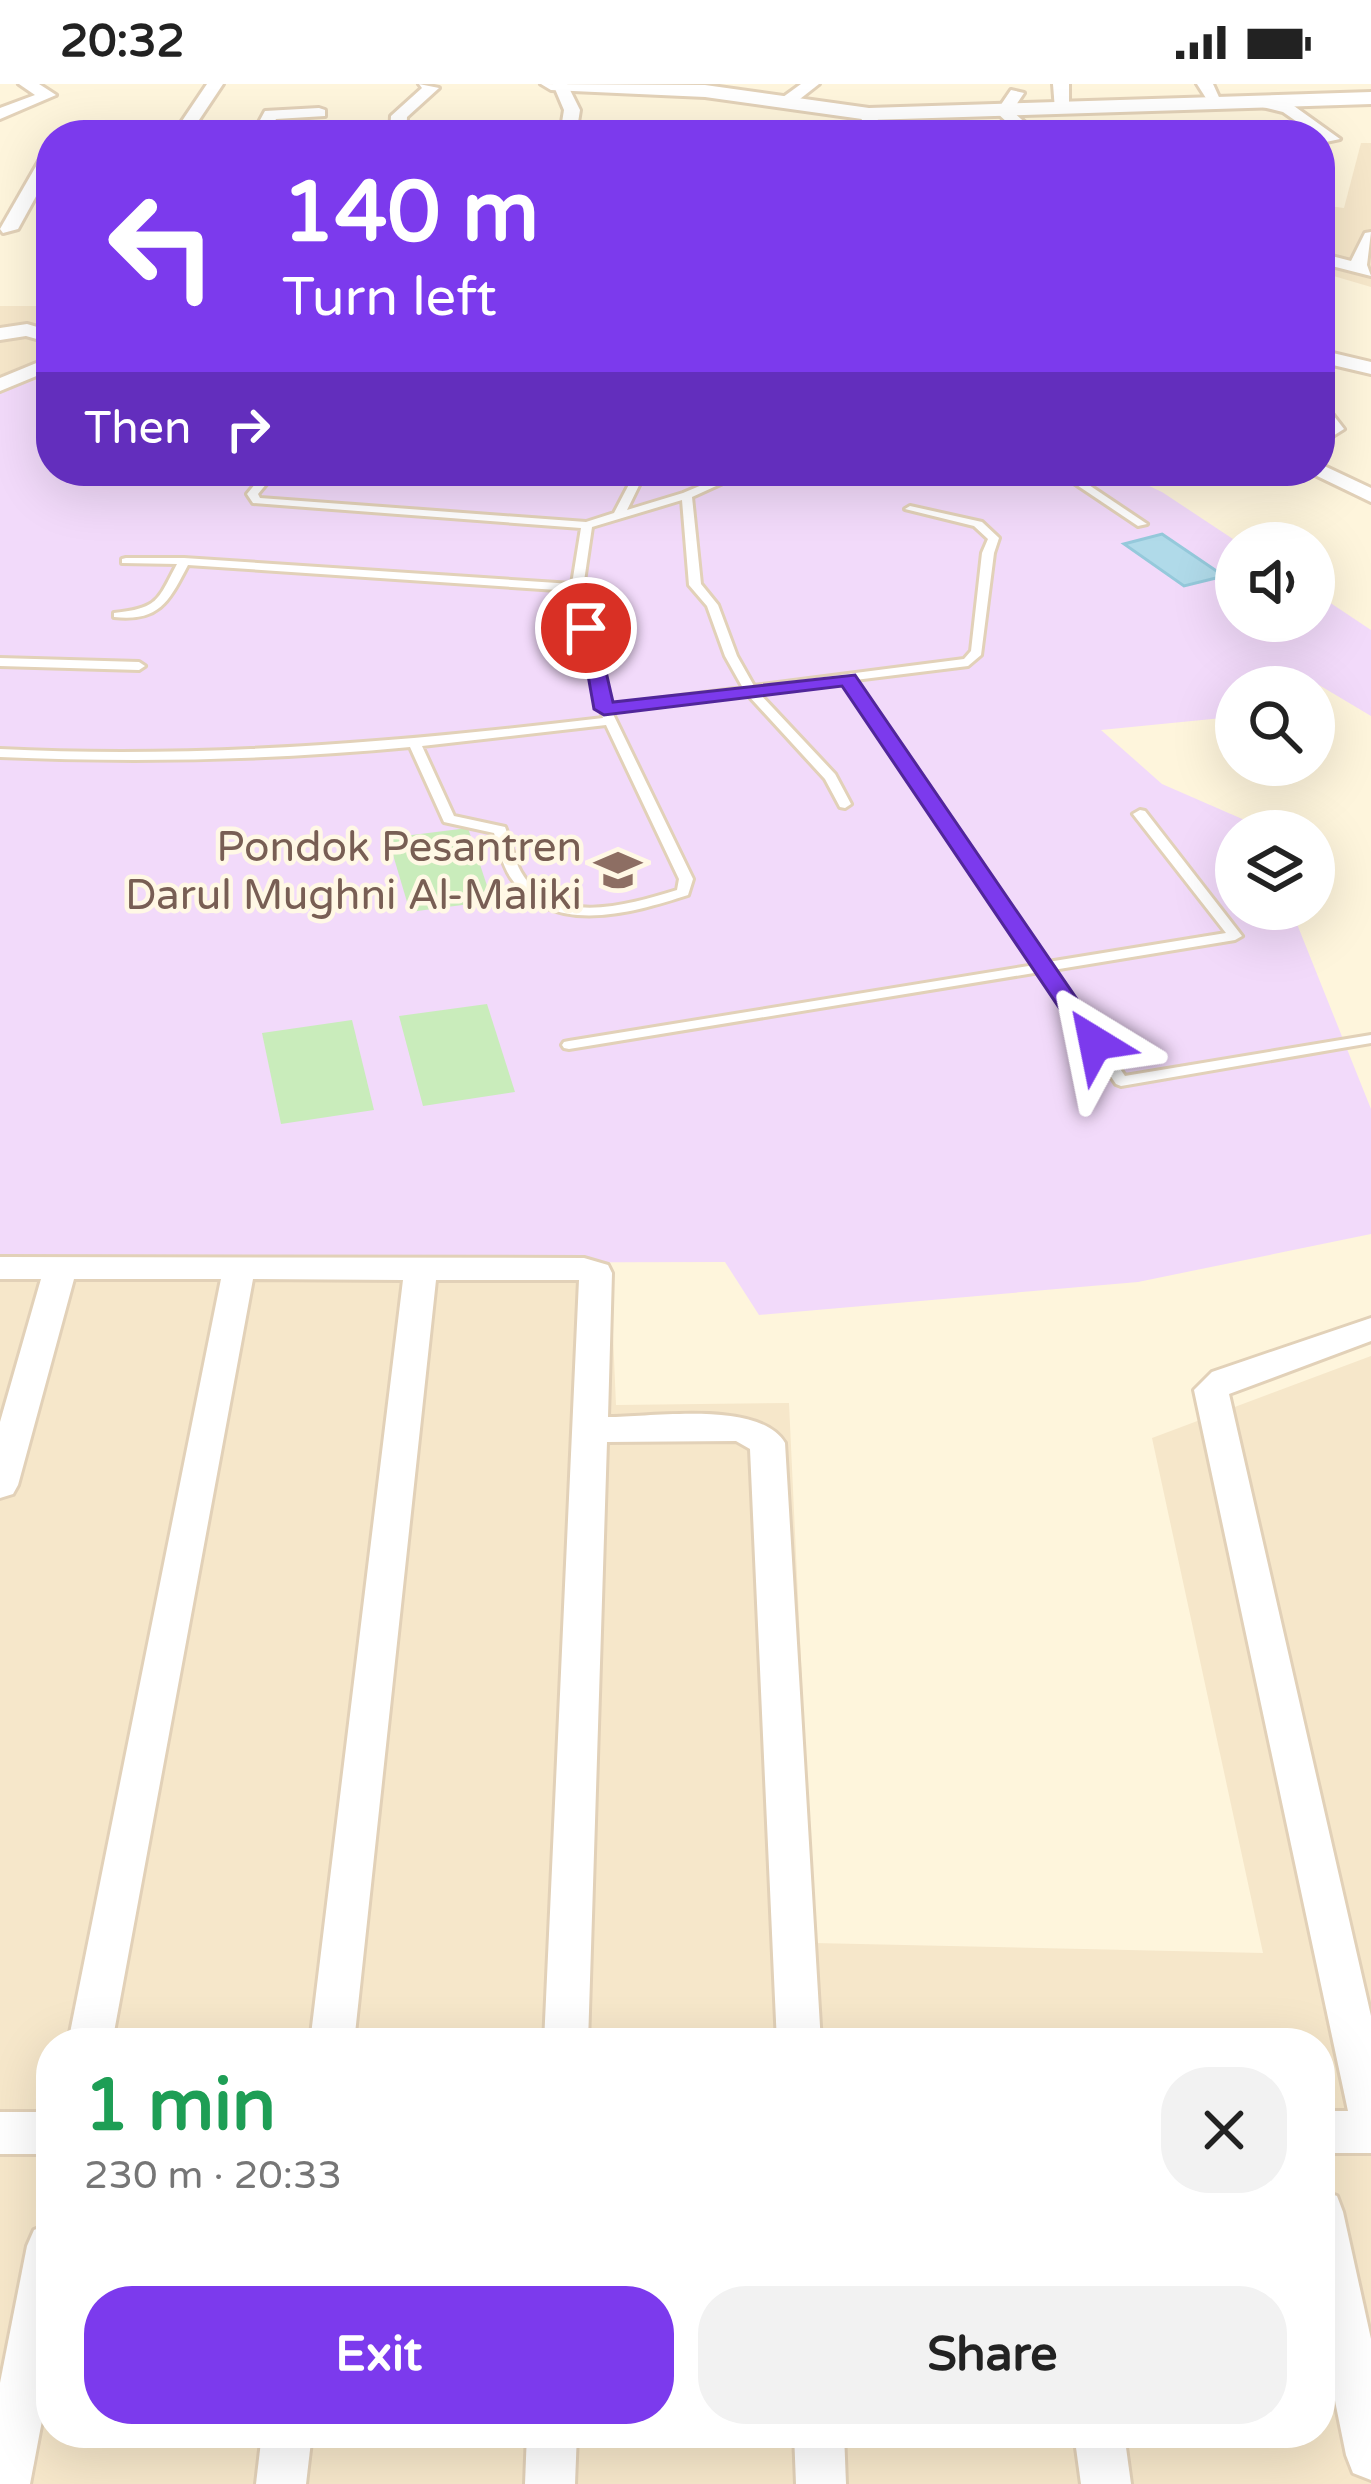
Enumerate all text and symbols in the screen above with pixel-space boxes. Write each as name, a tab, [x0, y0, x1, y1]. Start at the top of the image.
text: 20:32	[60, 15, 185, 69]
text: 140 m	[282, 163, 539, 264]
icon: left	[84, 168, 240, 324]
text: Turn left	[282, 265, 497, 330]
icon: right	[215, 396, 281, 462]
text: Then	[84, 402, 191, 456]
map controls	[1215, 522, 1335, 930]
button: sound	[1215, 522, 1335, 642]
pin	[535, 577, 637, 679]
icon: arrive	[553, 595, 619, 661]
button: search	[1215, 666, 1335, 786]
button: layers	[1215, 810, 1335, 930]
place label: Pondok Pesantren Darul Mughni Al-Maliki	[125, 822, 582, 921]
school or university icon: Pondok Pesantren Darul Mughni Al-Maliki	[593, 845, 643, 895]
position arrow	[1032, 980, 1158, 1106]
text: 1 min	[84, 2063, 276, 2150]
button: close	[1161, 2067, 1287, 2193]
text: 230 m · 20:33	[84, 2152, 342, 2199]
button: Exit	[84, 2286, 674, 2424]
button: Share	[698, 2286, 1287, 2424]

